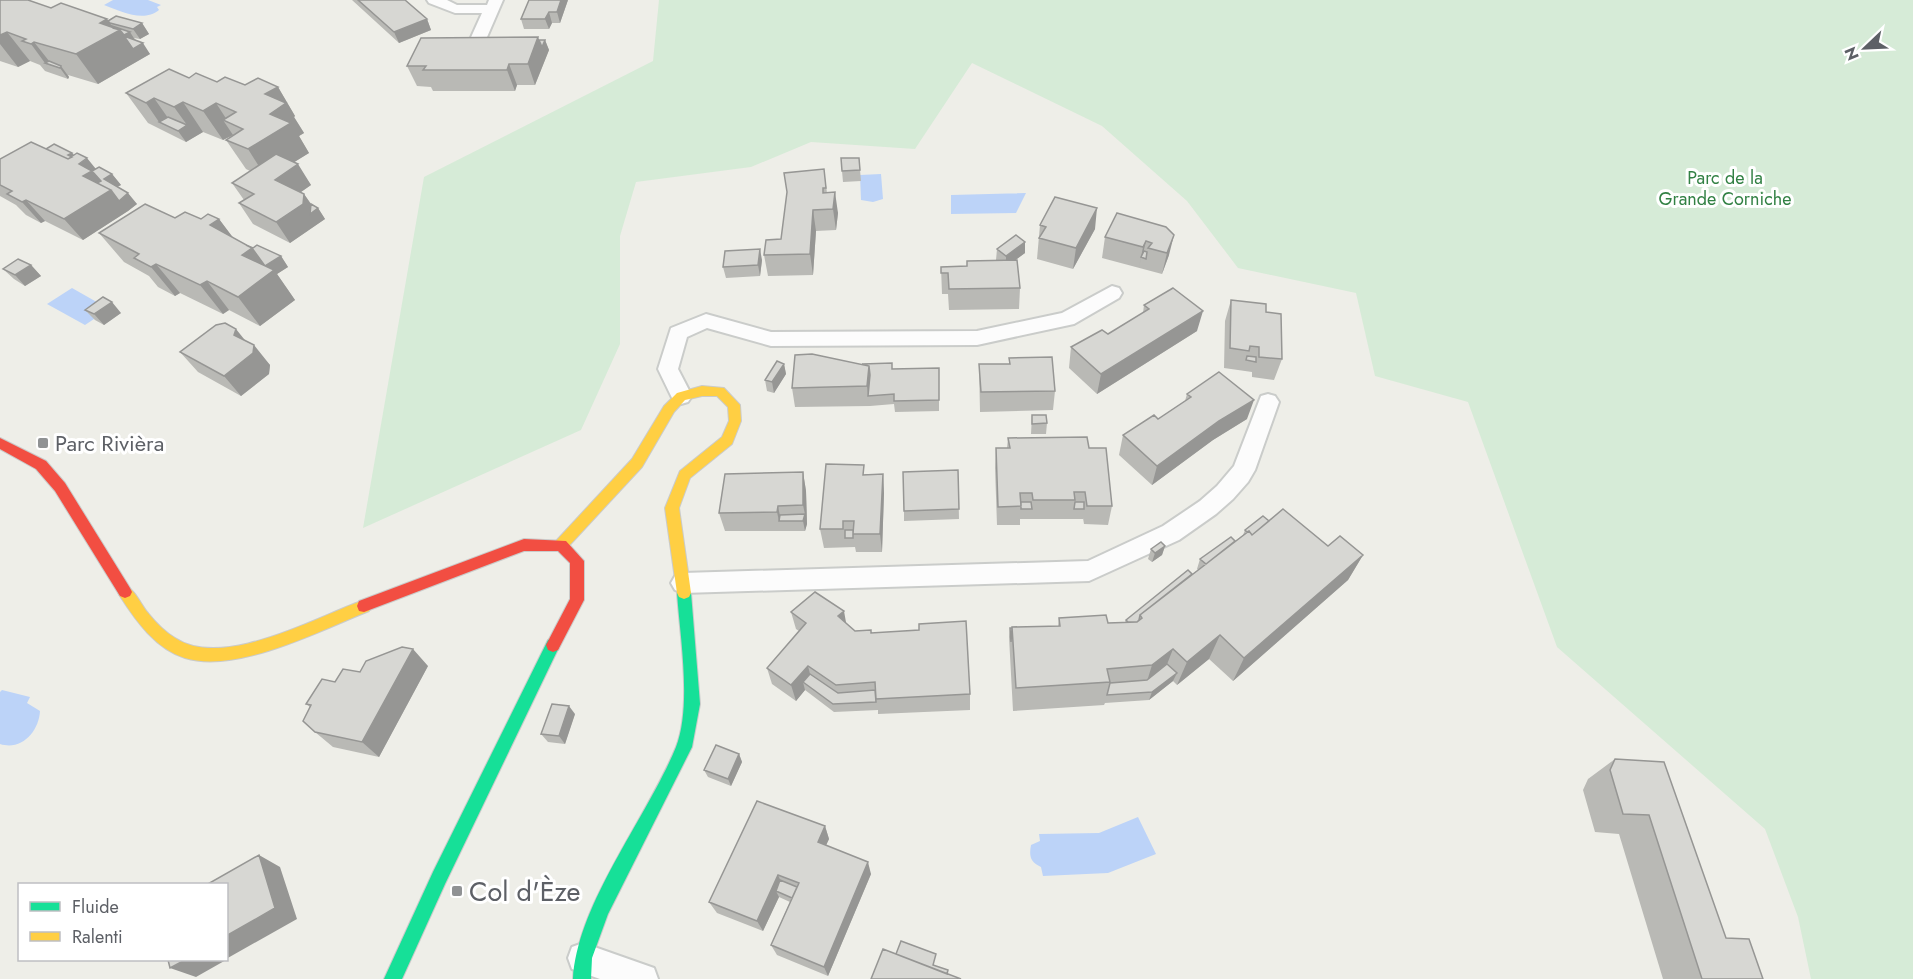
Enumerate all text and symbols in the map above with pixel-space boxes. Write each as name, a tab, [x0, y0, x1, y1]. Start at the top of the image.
north arrow	[1835, 18, 1895, 78]
text: N	[1839, 43, 1865, 64]
park label: Parc de la Grande Corniche	[1659, 165, 1791, 212]
place label: Parc Rivièra	[55, 427, 164, 459]
marker: Parc Rivièra	[36, 436, 50, 450]
place label: Col d'Èze	[469, 872, 580, 911]
legend	[18, 883, 228, 961]
marker: Col d'Èze	[450, 884, 464, 898]
text: Fluide	[72, 894, 119, 920]
text: Ralenti	[72, 924, 123, 950]

